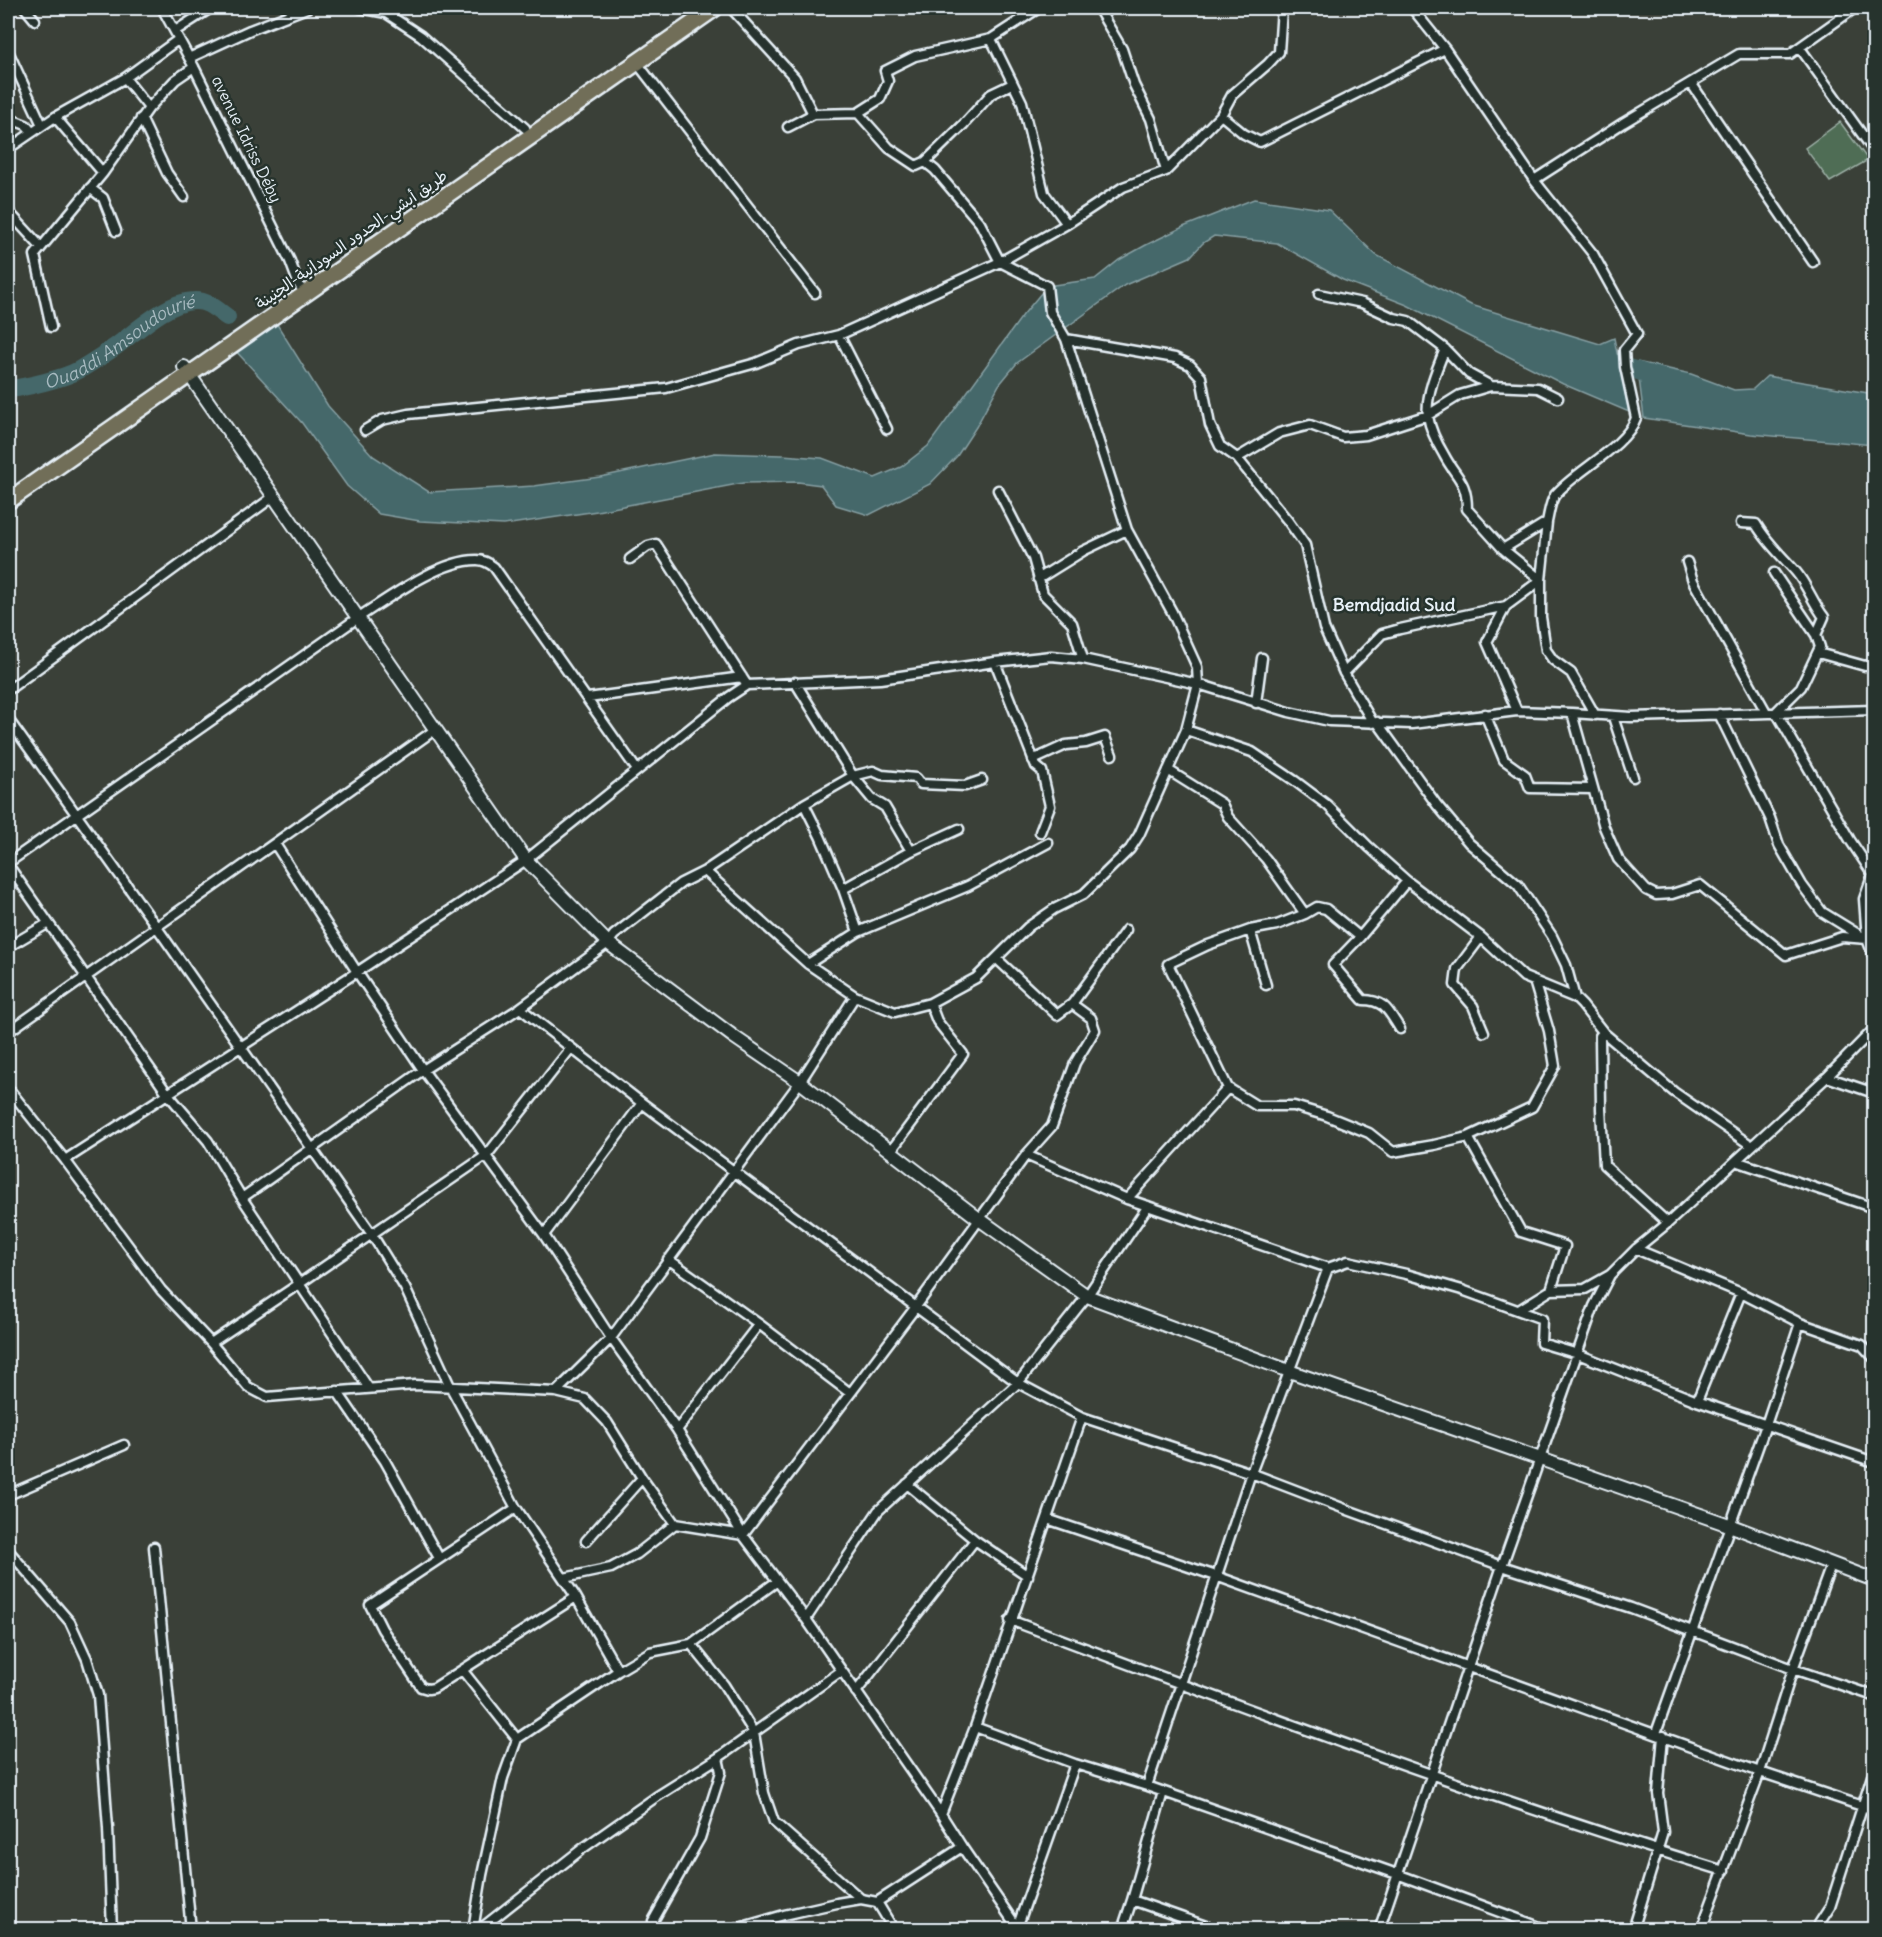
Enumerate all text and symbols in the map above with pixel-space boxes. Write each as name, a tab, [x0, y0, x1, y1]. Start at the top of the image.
street label: avenue Idriss Déby	[208, 72, 286, 206]
street label: طريق أبشي-الحدود السودانية-الجنينة	[251, 165, 454, 317]
water label: Ouaddi Amsoudourié	[41, 289, 197, 393]
district label: Bemdjadid Sud	[1333, 593, 1456, 616]

